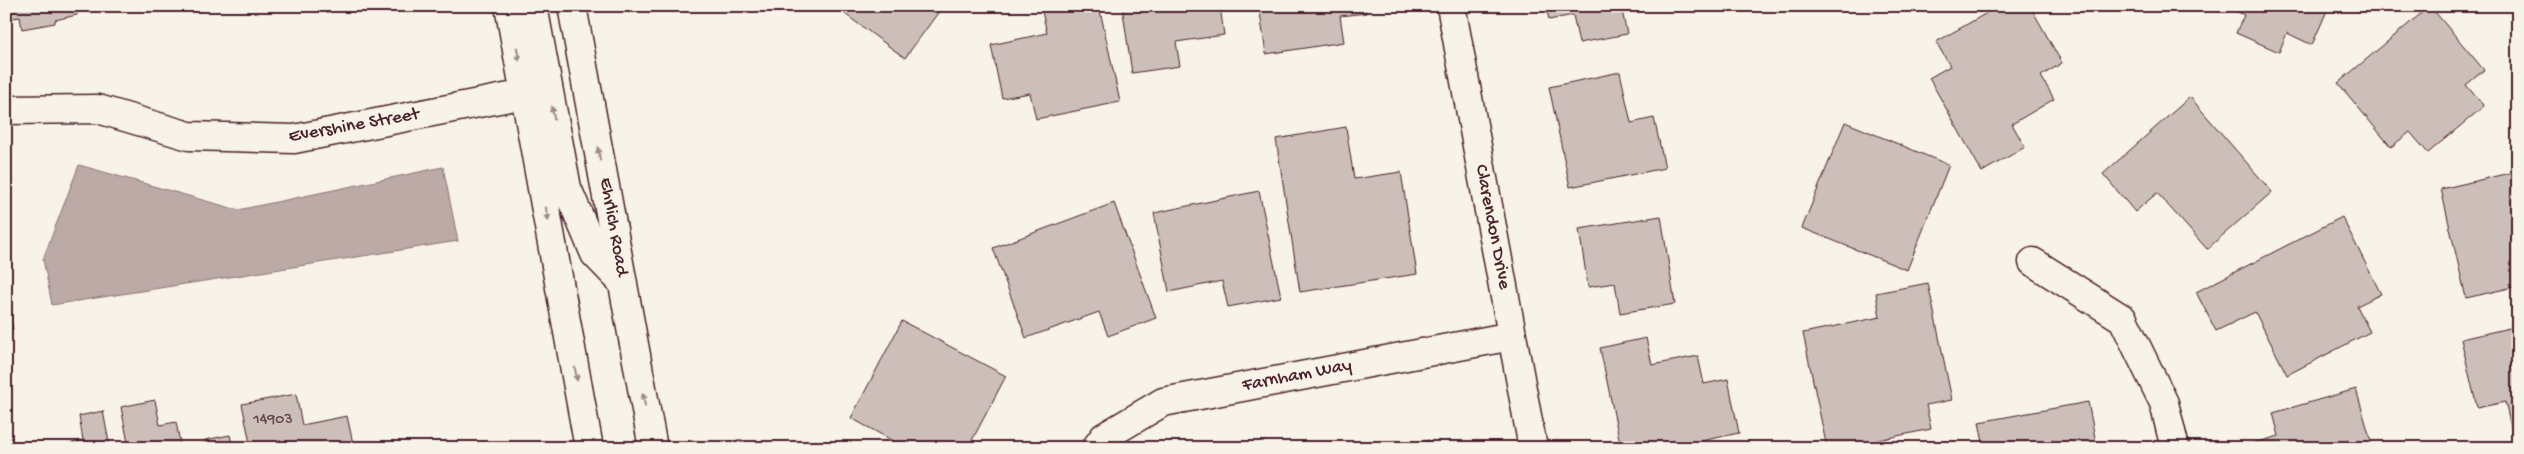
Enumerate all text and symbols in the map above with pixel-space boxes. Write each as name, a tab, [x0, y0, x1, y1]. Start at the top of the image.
one-way arrow	[514, 47, 522, 63]
street label: Evershine Street	[287, 103, 423, 149]
one-way arrow	[549, 104, 557, 120]
one-way arrow	[595, 145, 603, 161]
street label: Clarendon Drive	[1469, 163, 1515, 291]
street label: Ehrlich Road	[593, 176, 633, 280]
one-way arrow	[543, 207, 551, 223]
street label: Farnham Way	[1239, 354, 1354, 398]
one-way arrow	[572, 366, 580, 382]
one-way arrow	[640, 391, 648, 407]
house number: 14903	[252, 411, 293, 430]

